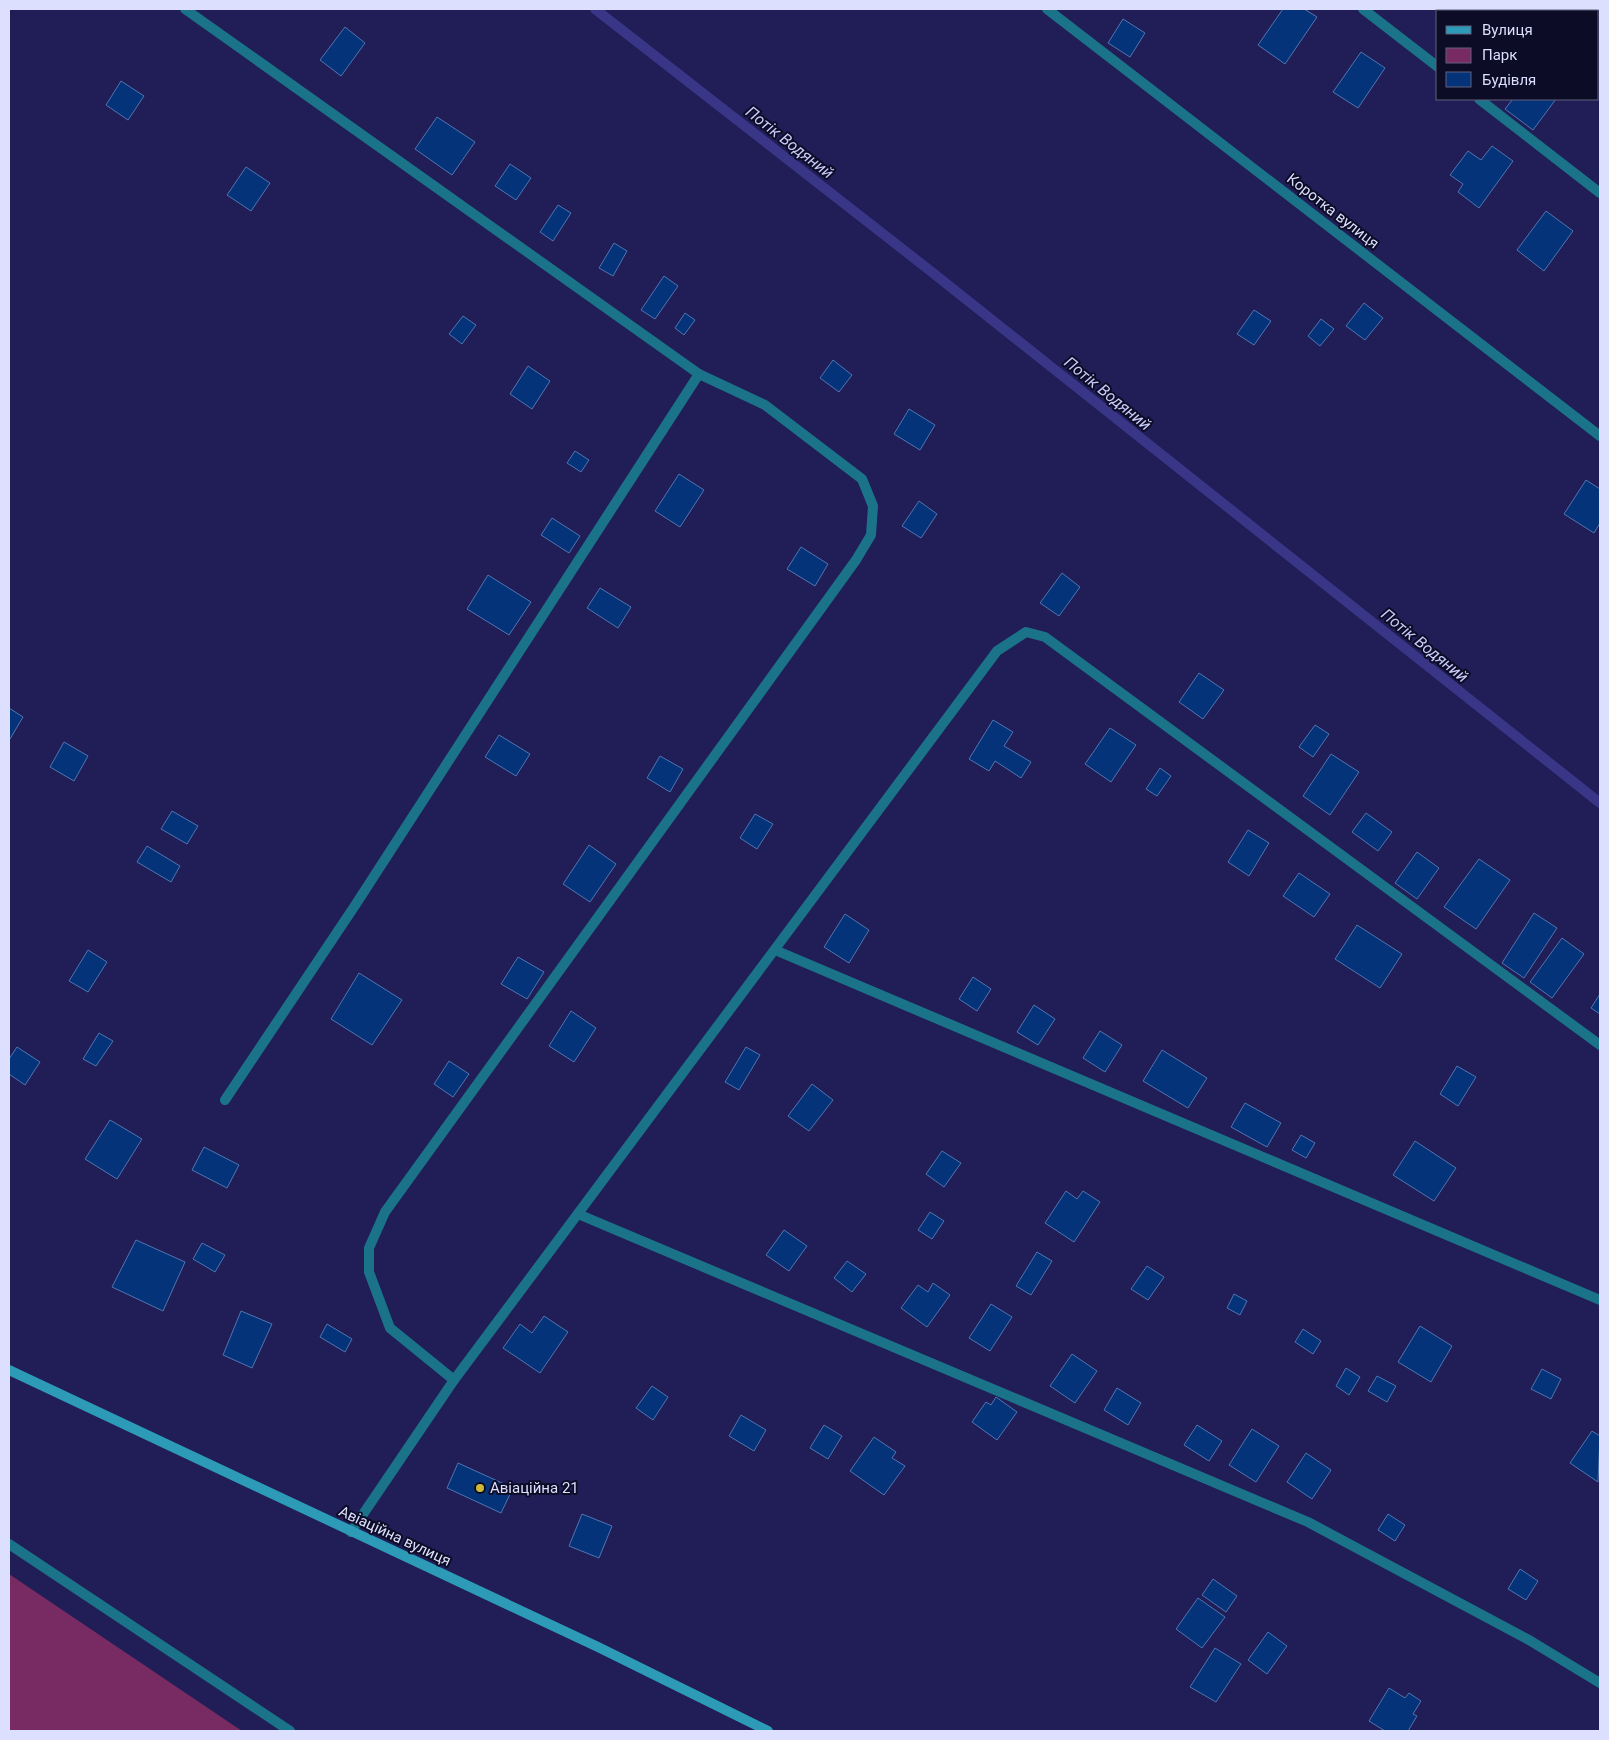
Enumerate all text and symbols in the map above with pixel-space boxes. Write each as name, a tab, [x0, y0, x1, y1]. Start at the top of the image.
legend	[1436, 10, 1599, 100]
text: Вулиця	[1482, 21, 1533, 39]
text: Парк	[1482, 46, 1517, 64]
text: Будівля	[1482, 71, 1536, 89]
water label: Потік Водяний	[742, 102, 837, 183]
street label: Коротка вулиця	[1283, 169, 1383, 253]
water label: Потік Водяний	[1061, 353, 1155, 434]
water label: Потік Водяний	[1378, 605, 1472, 686]
place label: Авіаційна 21	[490, 1479, 579, 1497]
marker: Авіаційна 21	[474, 1482, 486, 1494]
street label: Авіаційна вулиця	[336, 1502, 454, 1570]

